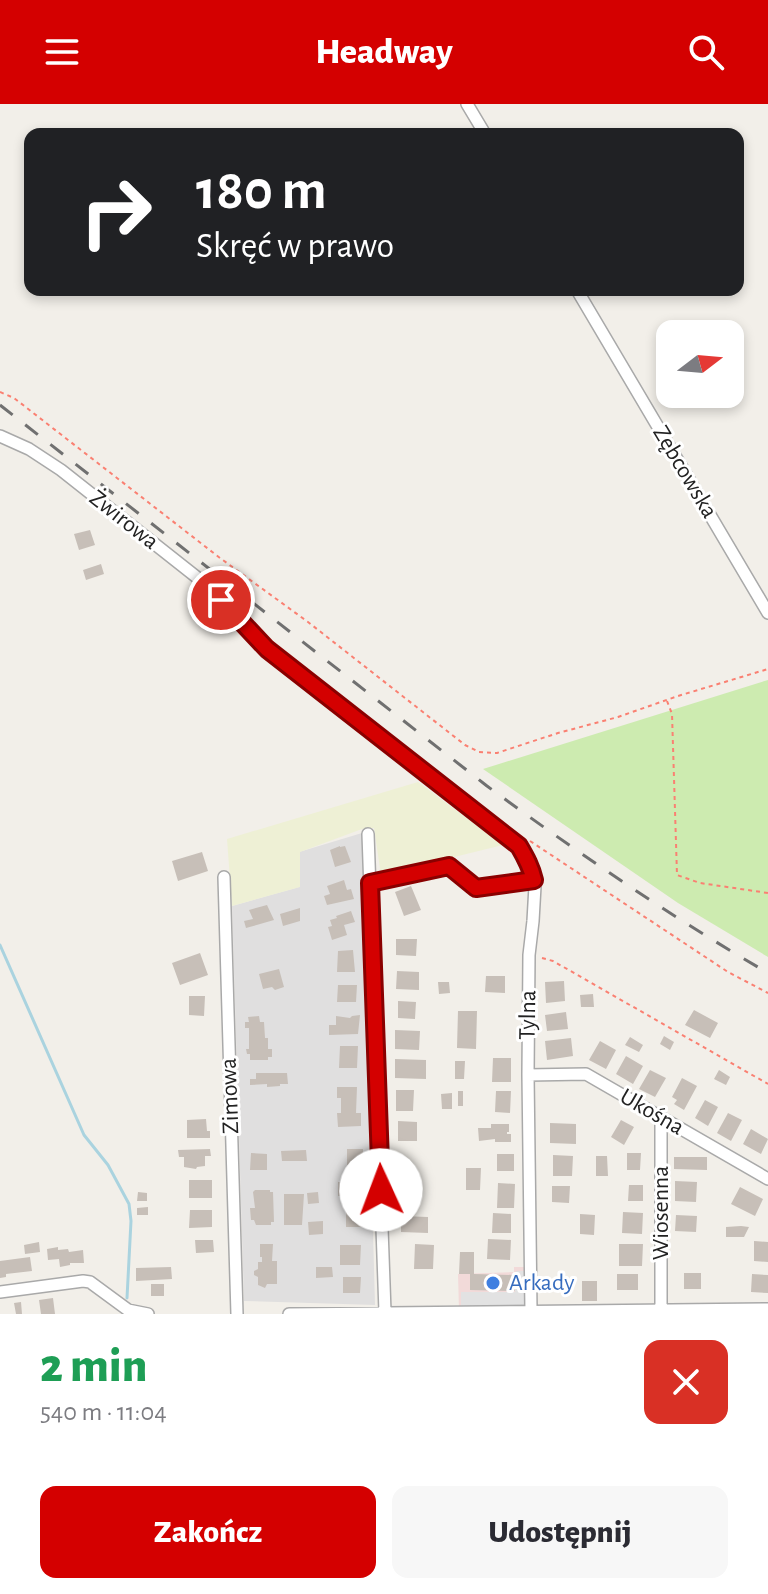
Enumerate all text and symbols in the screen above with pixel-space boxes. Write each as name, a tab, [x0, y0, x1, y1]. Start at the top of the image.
icon: menu	[40, 30, 84, 74]
icon: search	[684, 30, 728, 74]
text: Headway	[315, 34, 453, 70]
icon: right	[64, 160, 168, 264]
text: 180 m	[196, 163, 327, 219]
text: Skręć w prawo	[196, 228, 394, 264]
north arrow	[656, 320, 744, 408]
map controls	[656, 320, 744, 408]
street label: Zębcowska	[648, 422, 722, 522]
street label: Żwirowa	[85, 485, 164, 554]
pin	[187, 566, 255, 634]
icon: arrive	[199, 578, 243, 622]
street label: Tylna	[516, 990, 540, 1040]
street label: Zimowa	[217, 1058, 243, 1134]
street label: Ukośna	[616, 1084, 688, 1140]
position arrow	[339, 1148, 423, 1232]
street label: Wiosenna	[649, 1166, 673, 1260]
place label: Arkady	[509, 1271, 575, 1295]
marker: Arkady	[484, 1274, 502, 1292]
button: close	[644, 1340, 728, 1424]
text: 2 min	[40, 1343, 148, 1391]
text: 540 m · 11:04	[40, 1399, 167, 1425]
button: Zakończ	[40, 1486, 376, 1578]
button: Udostępnij	[392, 1486, 728, 1578]

